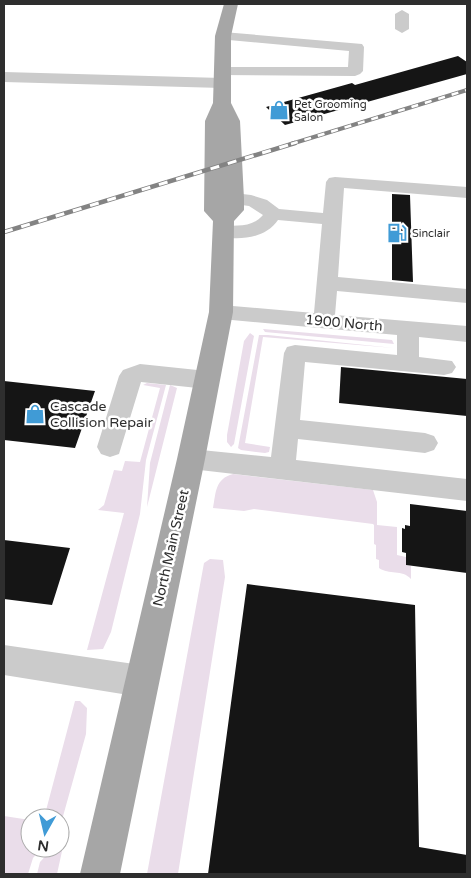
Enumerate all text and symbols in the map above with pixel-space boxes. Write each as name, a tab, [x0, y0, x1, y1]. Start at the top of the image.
place label: Pet Grooming Salon	[294, 98, 367, 124]
shop icon: Pet Grooming Salon	[268, 99, 290, 121]
fuel station icon: Sinclair	[386, 222, 408, 244]
place label: Sinclair	[412, 227, 451, 240]
street label: 1900 North	[305, 311, 383, 335]
place label: Cascade Collision Repair	[50, 398, 153, 431]
shop icon: Cascade Collision Repair	[24, 403, 46, 425]
street label: North Main Street	[149, 487, 193, 608]
north arrow	[20, 808, 70, 858]
text: N	[37, 836, 50, 855]

